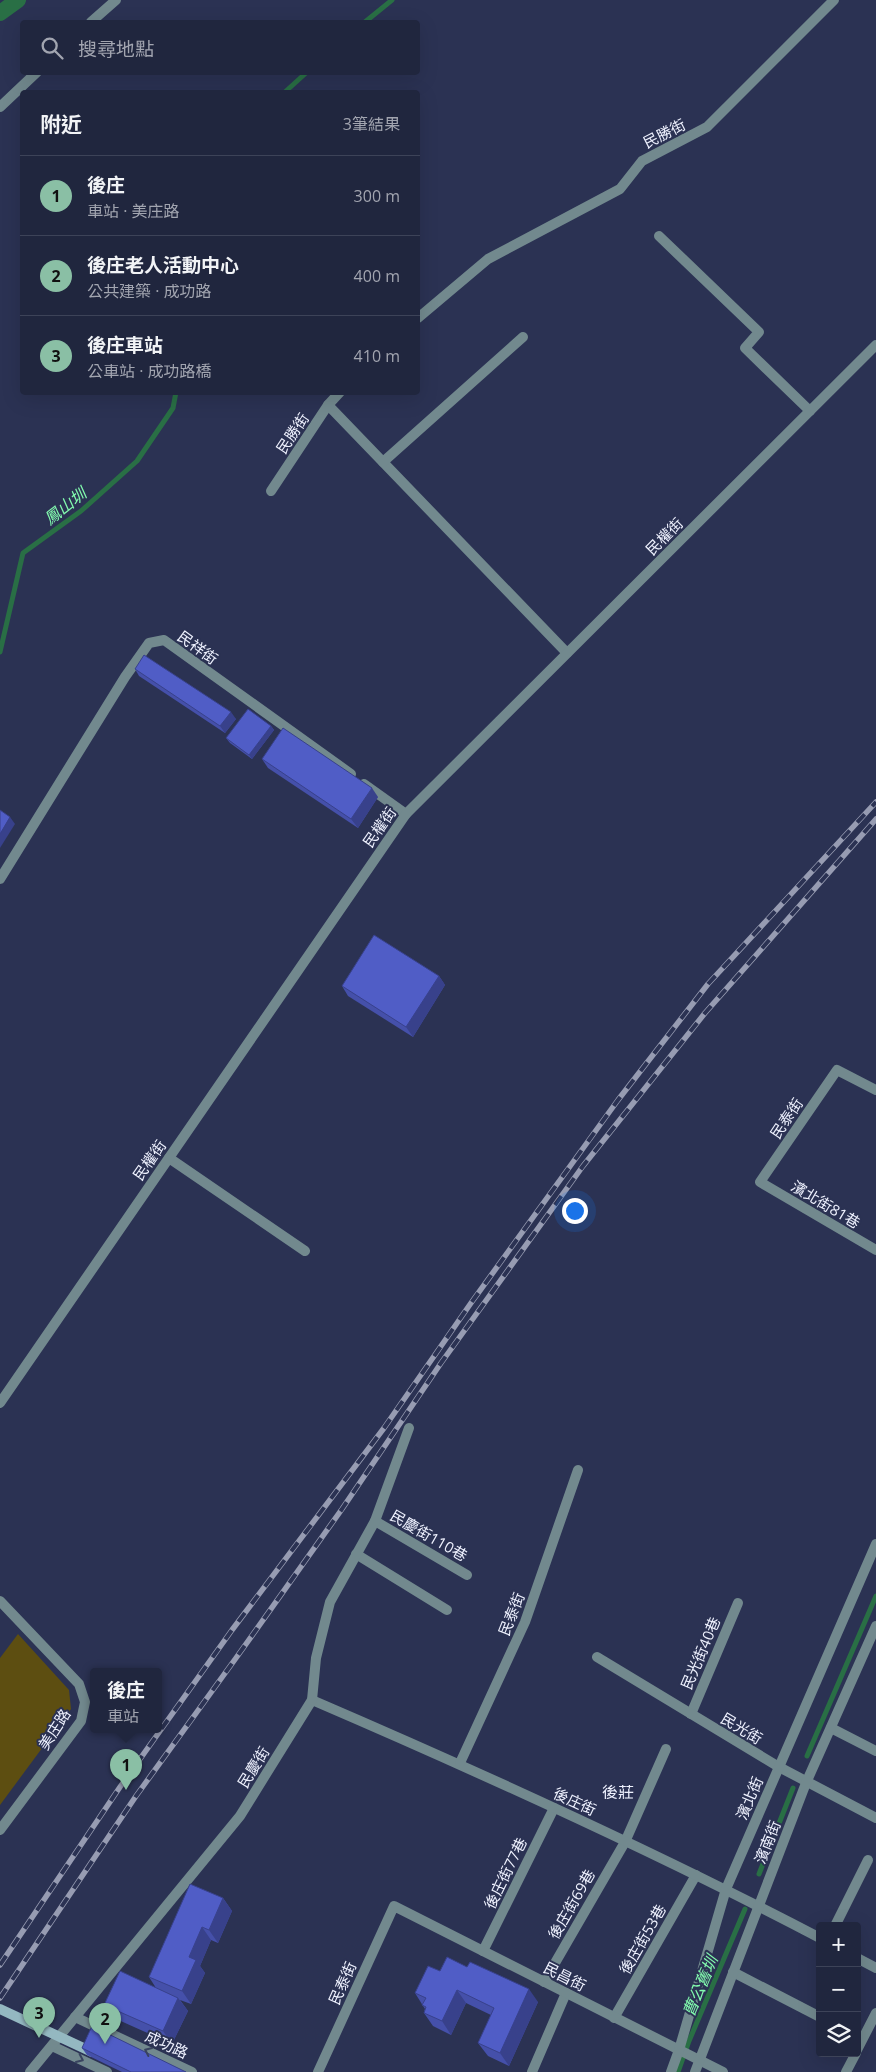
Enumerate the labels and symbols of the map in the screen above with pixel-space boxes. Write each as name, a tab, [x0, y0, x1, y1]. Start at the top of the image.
street label: 民勝街	[639, 114, 689, 152]
street label: 民勝街	[271, 409, 313, 457]
water label: 鳳山圳	[39, 481, 92, 529]
street label: 民權街	[641, 513, 687, 559]
street label: 民祥街	[174, 626, 222, 668]
street label: 民權街	[358, 803, 400, 851]
street label: 民泰街	[765, 1094, 807, 1142]
street label: 民權街	[128, 1136, 170, 1184]
street label: 濱北街81巷	[788, 1176, 864, 1232]
your location	[562, 1198, 588, 1224]
street label: 民慶街110巷	[387, 1505, 471, 1565]
street label: 民泰街	[493, 1589, 529, 1639]
street label: 民光街40巷	[676, 1614, 724, 1692]
street label: 美庄路	[33, 1705, 75, 1753]
street label: 民光街	[718, 1708, 766, 1748]
street label: 民慶街	[233, 1743, 273, 1791]
pin: 1	[110, 1749, 142, 1790]
street label: 濱北街	[731, 1773, 767, 1823]
district label: 後莊	[602, 1781, 634, 1803]
street label: 後庄街	[550, 1782, 600, 1820]
street label: 濱南街	[749, 1817, 785, 1867]
street label: 後庄街77巷	[479, 1834, 531, 1912]
street label: 後庄街69巷	[543, 1866, 599, 1942]
street label: 後庄街53巷	[614, 1901, 670, 1977]
water label: 曹公舊圳	[677, 1950, 723, 2020]
street label: 民昌街	[540, 1957, 590, 1995]
street label: 民泰街	[324, 1958, 360, 2008]
pin: 3	[23, 1997, 55, 2038]
pin: 2	[89, 2003, 121, 2044]
street label: 成功路	[142, 2025, 192, 2063]
one-way arrow	[144, 2047, 153, 2057]
one-way arrow	[75, 2053, 84, 2063]

